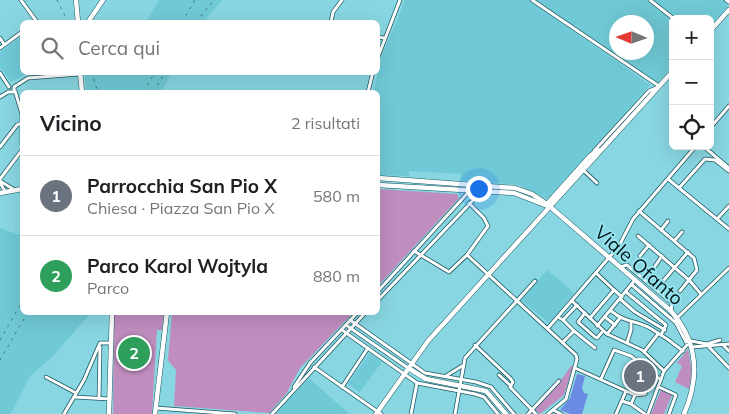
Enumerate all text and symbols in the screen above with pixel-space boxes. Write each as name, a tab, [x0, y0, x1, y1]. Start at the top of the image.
north arrow	[609, 15, 654, 60]
map controls	[669, 15, 714, 150]
button: +	[669, 15, 714, 60]
search box	[20, 20, 380, 75]
icon: search	[38, 34, 66, 62]
text: Cerca qui	[78, 36, 160, 60]
button: −	[669, 60, 714, 105]
button: locate	[669, 105, 714, 150]
text: Vicino	[40, 110, 102, 136]
text: 2 risultati	[291, 113, 360, 133]
text: Parrocchia San Pio X	[87, 174, 277, 198]
your location	[466, 176, 492, 202]
text: 1	[51, 186, 61, 206]
text: 580 m	[313, 186, 360, 206]
text: Chiesa · Piazza San Pio X	[87, 198, 275, 218]
street label: Viale Ofanto	[590, 220, 688, 310]
text: Parco Karol Wojtyla	[87, 254, 268, 278]
text: 2	[51, 266, 61, 286]
text: 880 m	[313, 266, 360, 286]
text: Parco	[87, 278, 129, 298]
pin: 2	[118, 334, 150, 372]
pin: 1	[624, 357, 656, 395]

